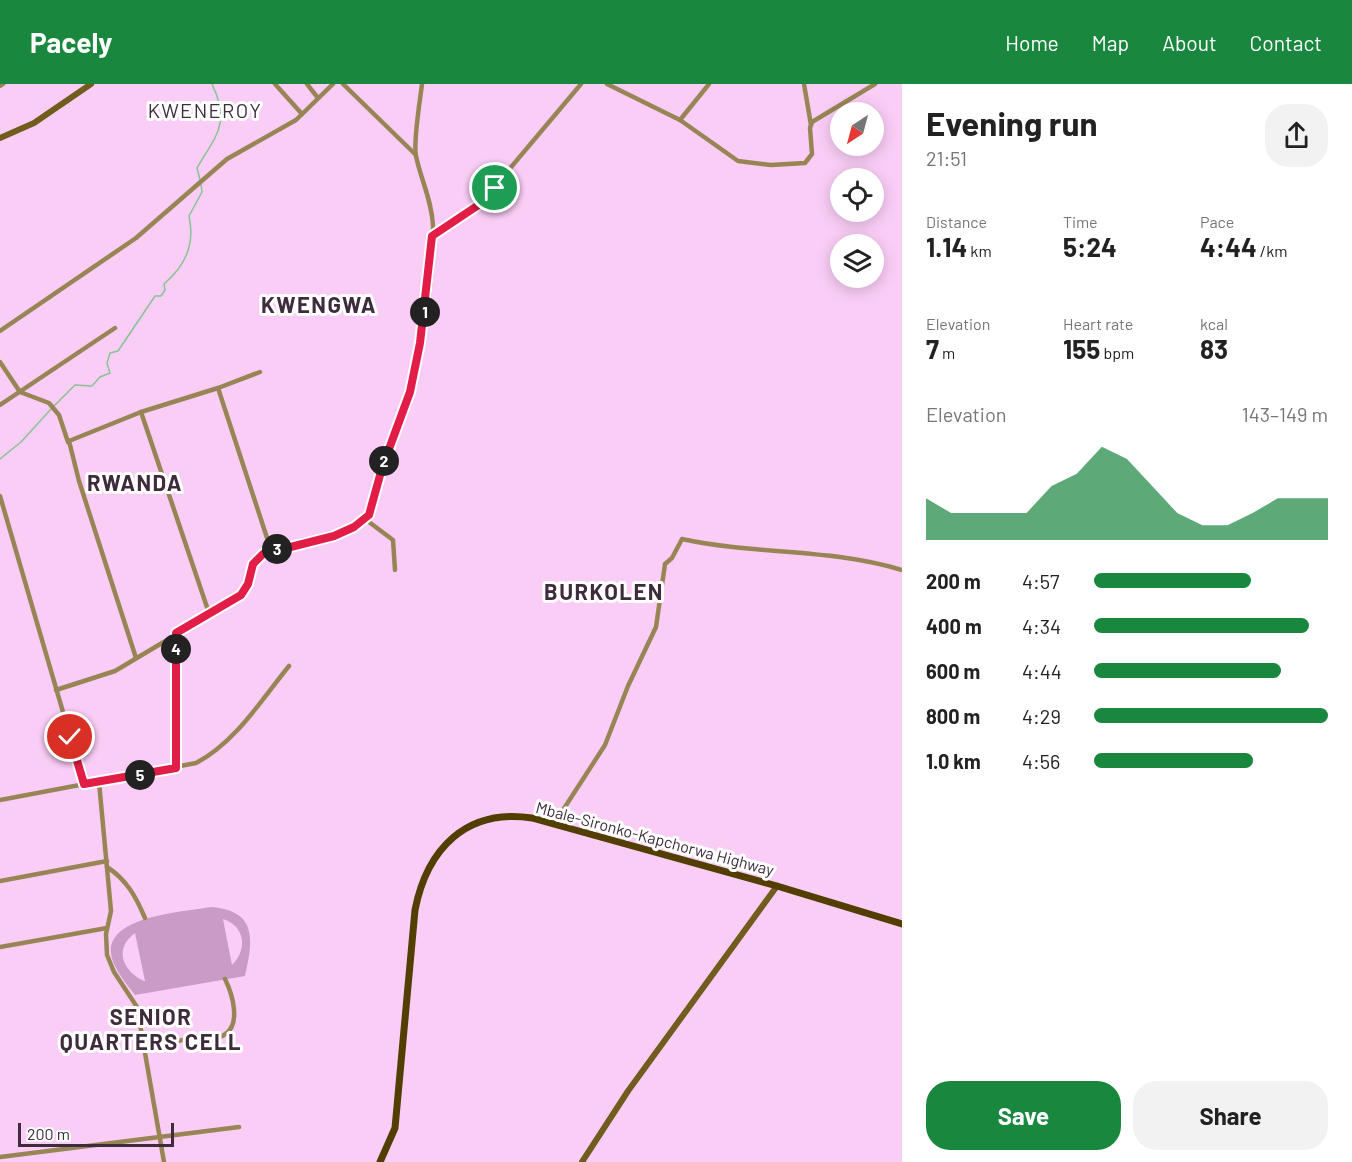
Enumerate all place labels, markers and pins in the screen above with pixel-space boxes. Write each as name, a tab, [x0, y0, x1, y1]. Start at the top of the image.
pin	[469, 162, 520, 213]
pin: 1	[410, 297, 440, 327]
pin: 2	[369, 446, 399, 476]
pin: 3	[262, 534, 292, 564]
pin: 4	[161, 634, 191, 664]
pin	[44, 711, 95, 762]
pin: 5	[125, 760, 155, 790]

